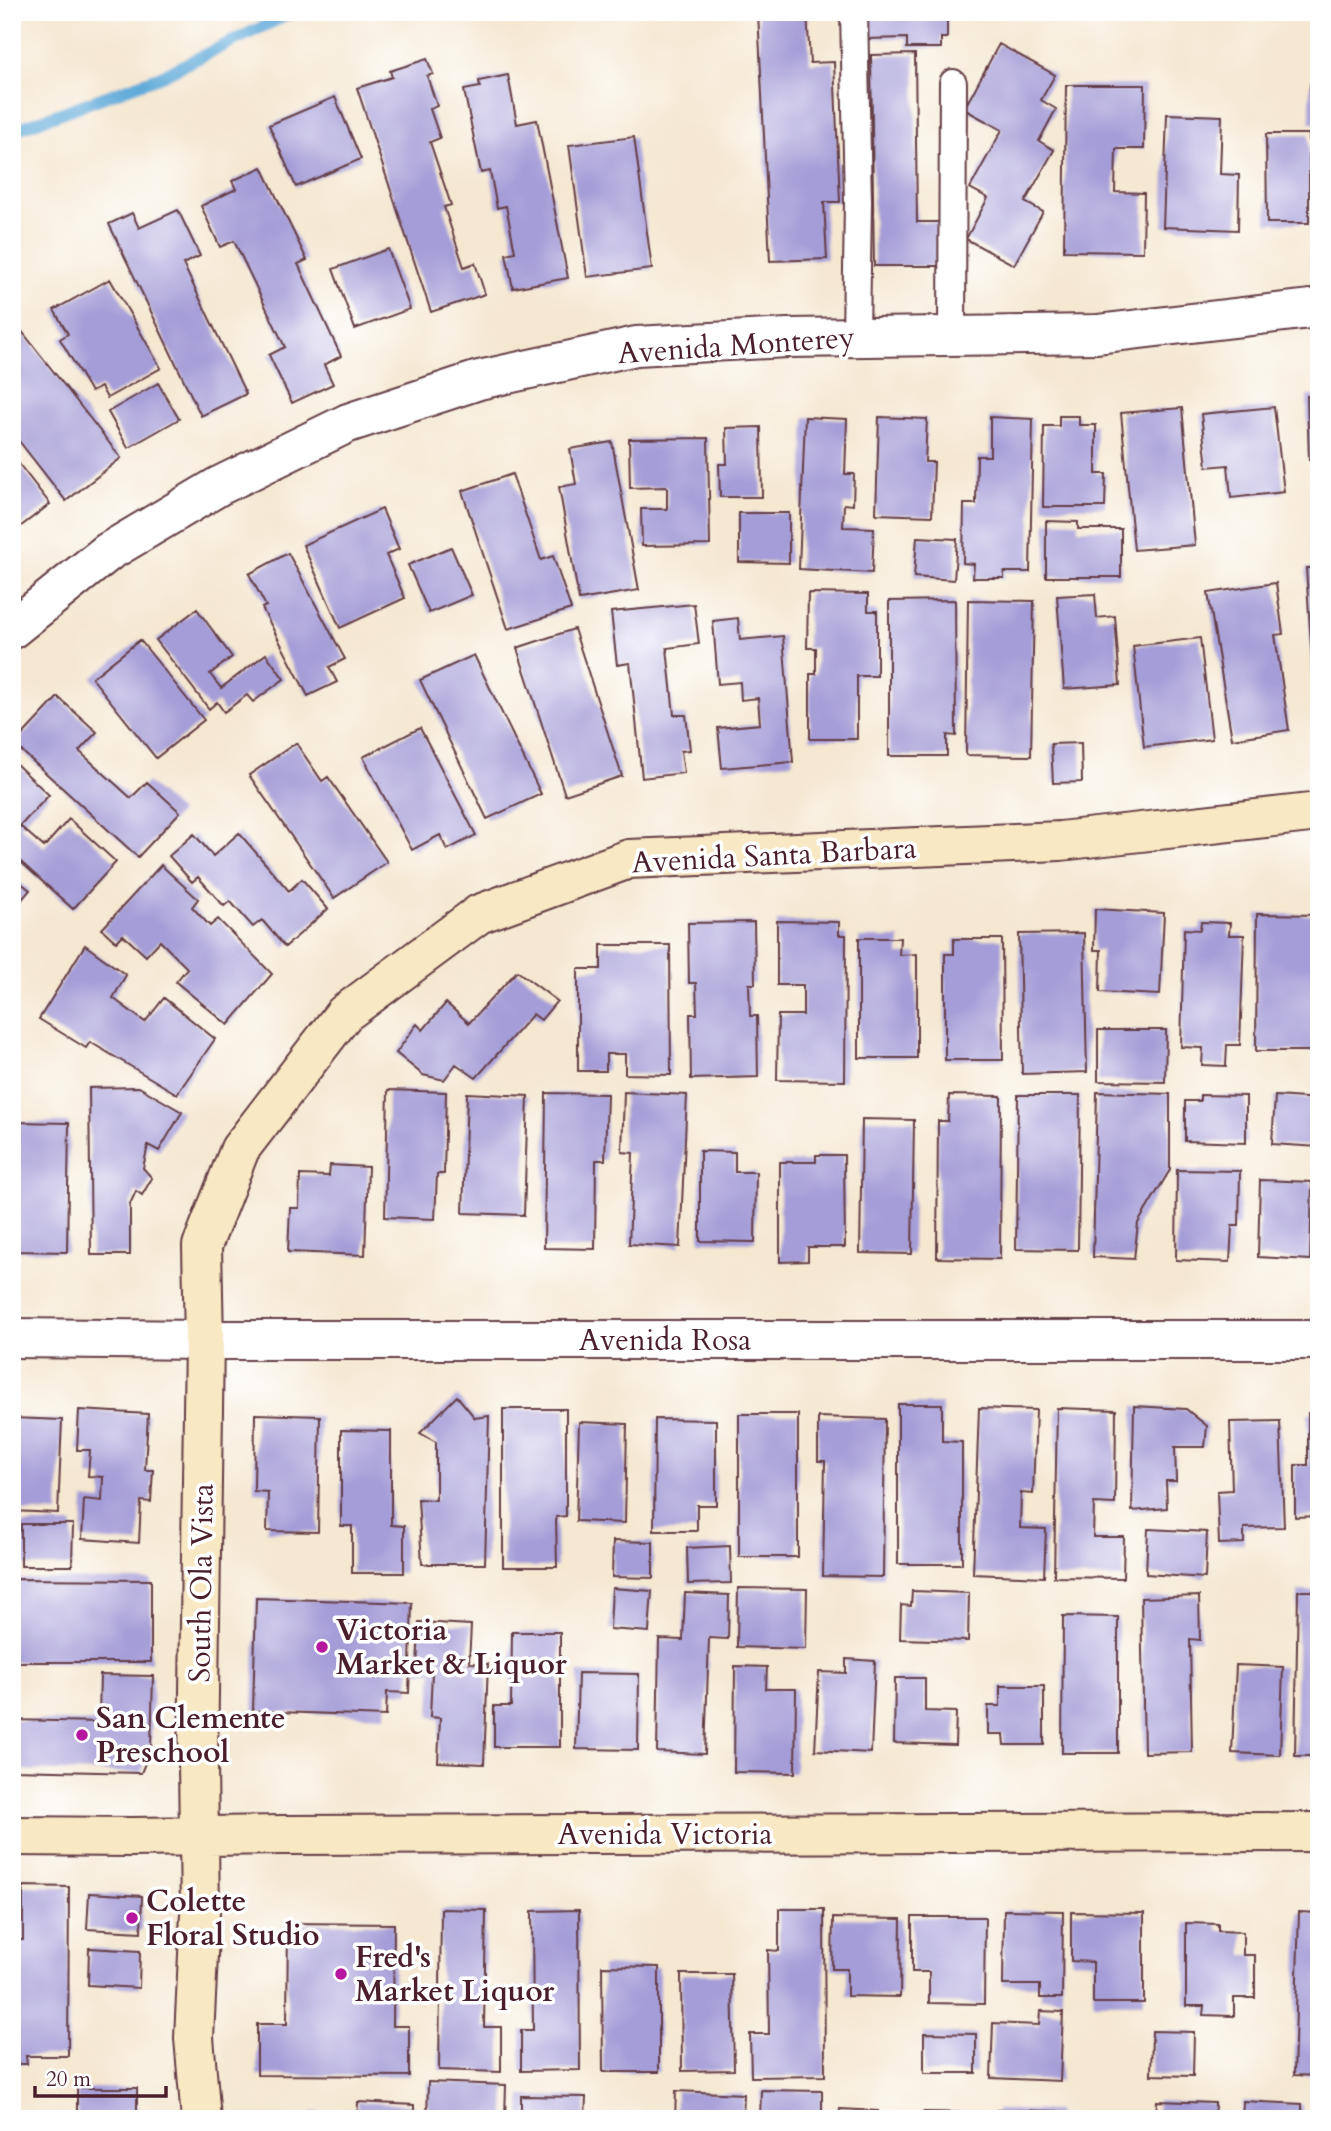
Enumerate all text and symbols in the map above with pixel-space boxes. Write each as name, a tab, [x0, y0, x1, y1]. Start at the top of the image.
street label: Avenida Monterey	[616, 317, 856, 374]
street label: Avenida Santa Barbara	[630, 828, 918, 883]
street label: Avenida Rosa	[579, 1320, 751, 1361]
street label: South Ola Vista	[179, 1483, 224, 1683]
place label: Victoria Market & Liquor	[336, 1610, 568, 1685]
marker: Victoria Market & Liquor	[314, 1639, 330, 1655]
place label: San Clemente Preschool	[96, 1698, 286, 1773]
marker: San Clemente Preschool	[74, 1727, 90, 1743]
street label: Avenida Victoria	[558, 1814, 772, 1855]
place label: Colette Floral Studio	[146, 1881, 320, 1956]
marker: Colette Floral Studio	[124, 1910, 140, 1926]
place label: Fred's Market Liquor	[355, 1937, 555, 2012]
marker: Fred's Market Liquor	[333, 1966, 349, 1982]
scale bar	[35, 2054, 166, 2098]
text: 20 m	[46, 2065, 91, 2094]

